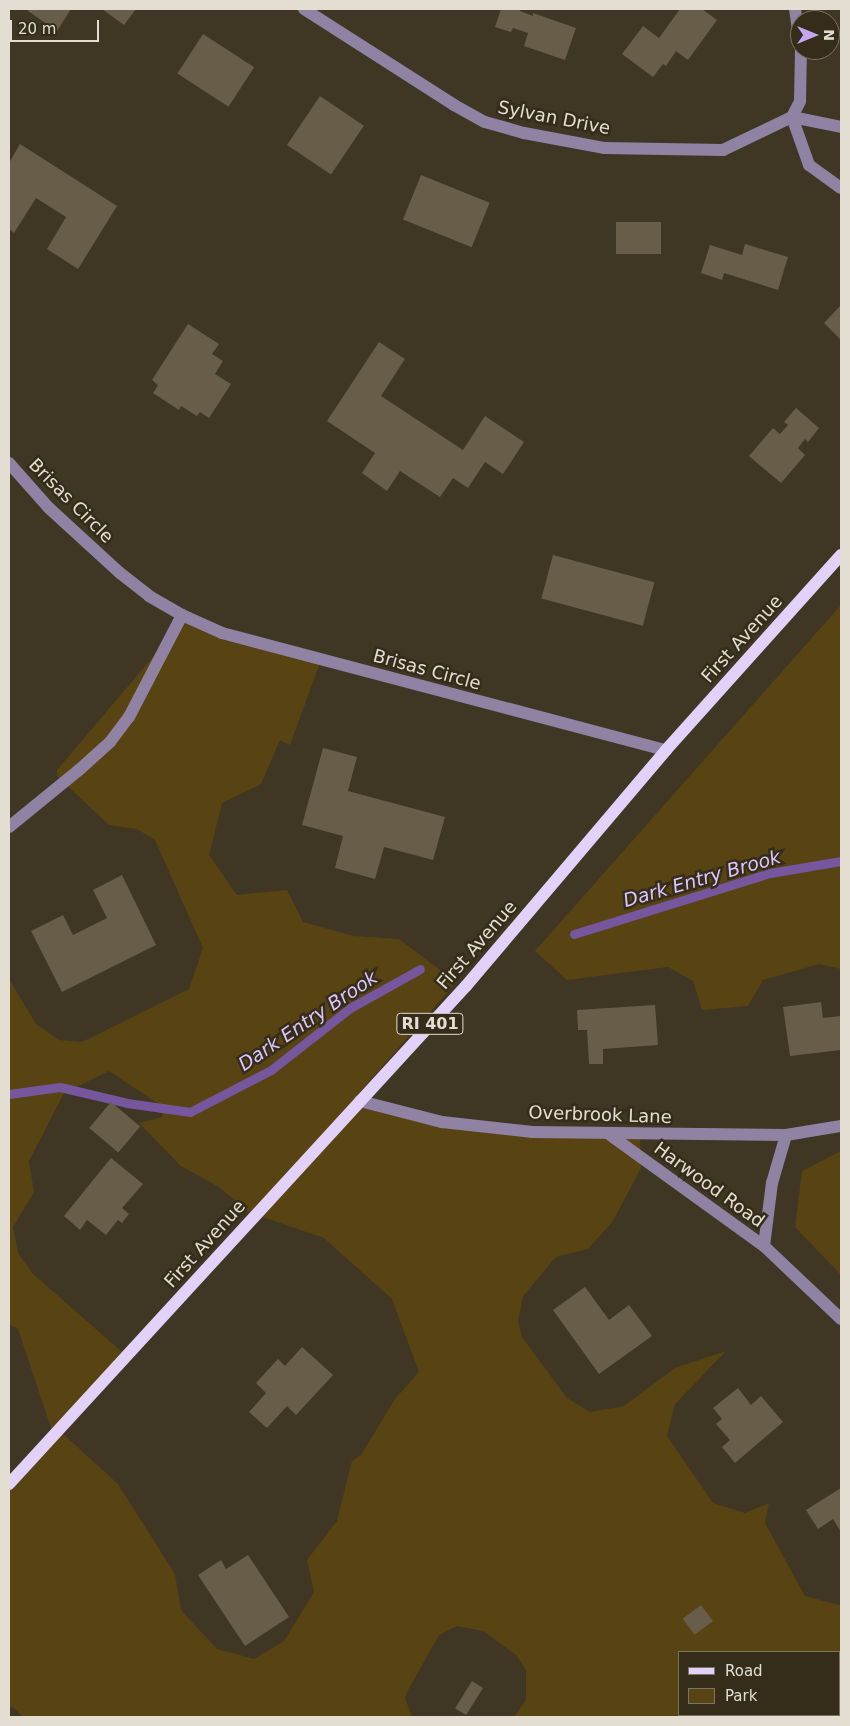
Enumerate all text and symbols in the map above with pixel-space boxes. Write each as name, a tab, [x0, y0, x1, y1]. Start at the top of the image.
scale bar	[12, 10, 101, 42]
north arrow	[790, 10, 840, 60]
text: 20 m	[18, 20, 56, 38]
text: N	[821, 29, 837, 41]
street label: Sylvan Drive	[496, 97, 612, 139]
street label: Brisas Circle	[24, 454, 118, 548]
street label: First Avenue	[697, 591, 787, 687]
street label: Brisas Circle	[371, 645, 483, 695]
water label: Dark Entry Brook	[621, 846, 783, 912]
street label: First Avenue	[433, 896, 521, 994]
water label: Dark Entry Brook	[234, 966, 382, 1076]
road number: RI 401	[396, 1011, 464, 1038]
street label: Overbrook Lane	[528, 1102, 672, 1128]
street label: Harwood Road	[650, 1138, 768, 1232]
street label: First Avenue	[160, 1196, 250, 1292]
legend	[678, 1651, 840, 1716]
text: Road	[725, 1662, 763, 1680]
text: Park	[725, 1687, 757, 1705]

